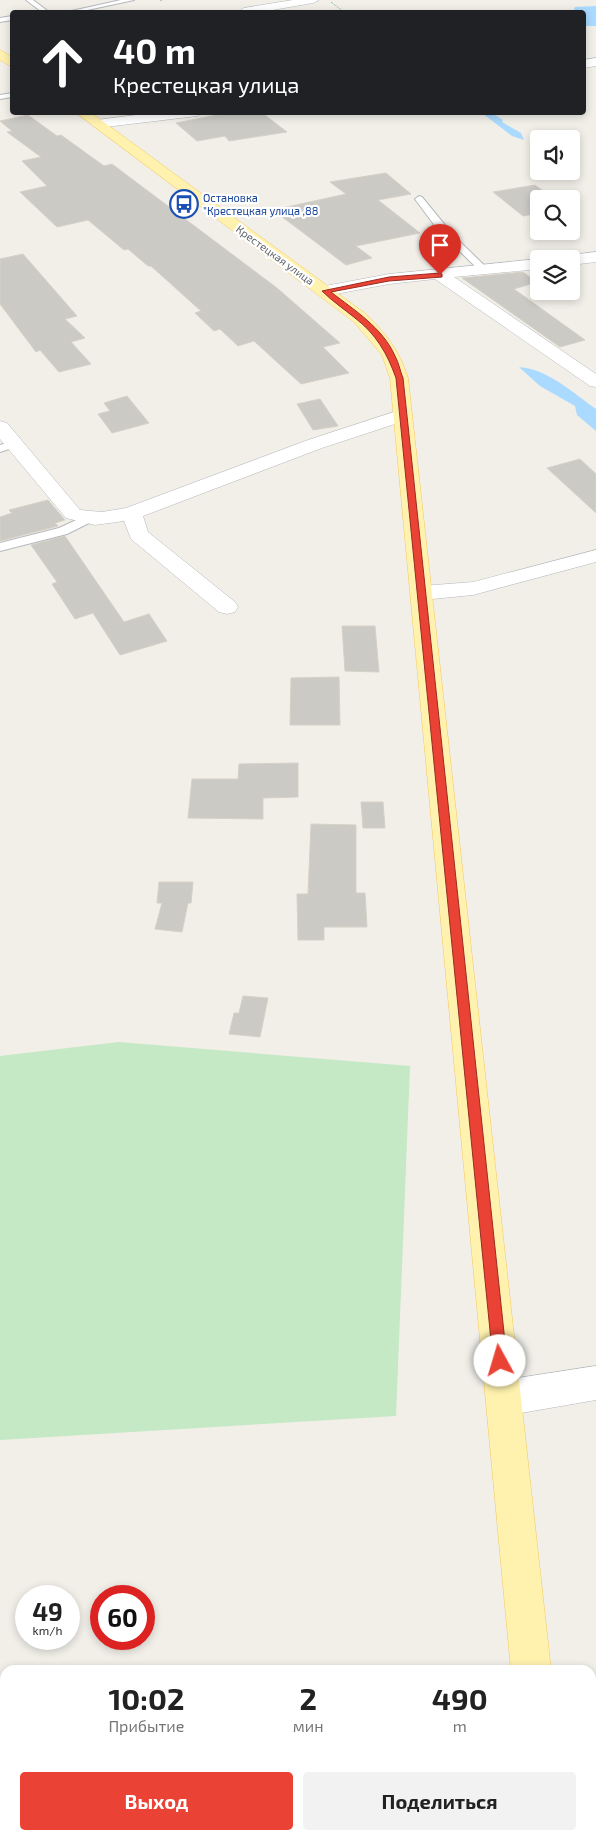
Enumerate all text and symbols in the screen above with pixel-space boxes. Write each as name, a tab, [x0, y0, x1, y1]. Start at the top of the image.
text: 40 m	[113, 29, 196, 71]
icon: ahead	[30, 30, 95, 95]
text: Крестецкая улица	[113, 71, 300, 97]
map controls	[530, 130, 580, 300]
button: sound	[530, 130, 580, 180]
bus stop icon: Остановка "Крестецкая улица ,88	[169, 189, 199, 219]
button: search	[530, 190, 580, 240]
place label: Остановка "Крестецкая улица ,88	[203, 191, 318, 218]
street label: Крестецкая улица	[233, 222, 317, 288]
pin	[419, 224, 461, 275]
icon: arrive	[426, 231, 454, 259]
button: layers	[530, 250, 580, 300]
position arrow	[473, 1334, 525, 1386]
speed limit sign: 60	[90, 1585, 155, 1650]
text: 49	[32, 1596, 63, 1626]
text: km/h	[33, 1623, 62, 1637]
text: 10:02	[108, 1680, 184, 1716]
text: 2	[299, 1680, 317, 1716]
text: 490	[432, 1680, 488, 1716]
text: Прибытие	[108, 1716, 184, 1735]
text: мин	[293, 1716, 323, 1735]
text: m	[453, 1716, 467, 1735]
button: Выход	[20, 1772, 293, 1830]
button: Поделиться	[303, 1772, 576, 1830]

